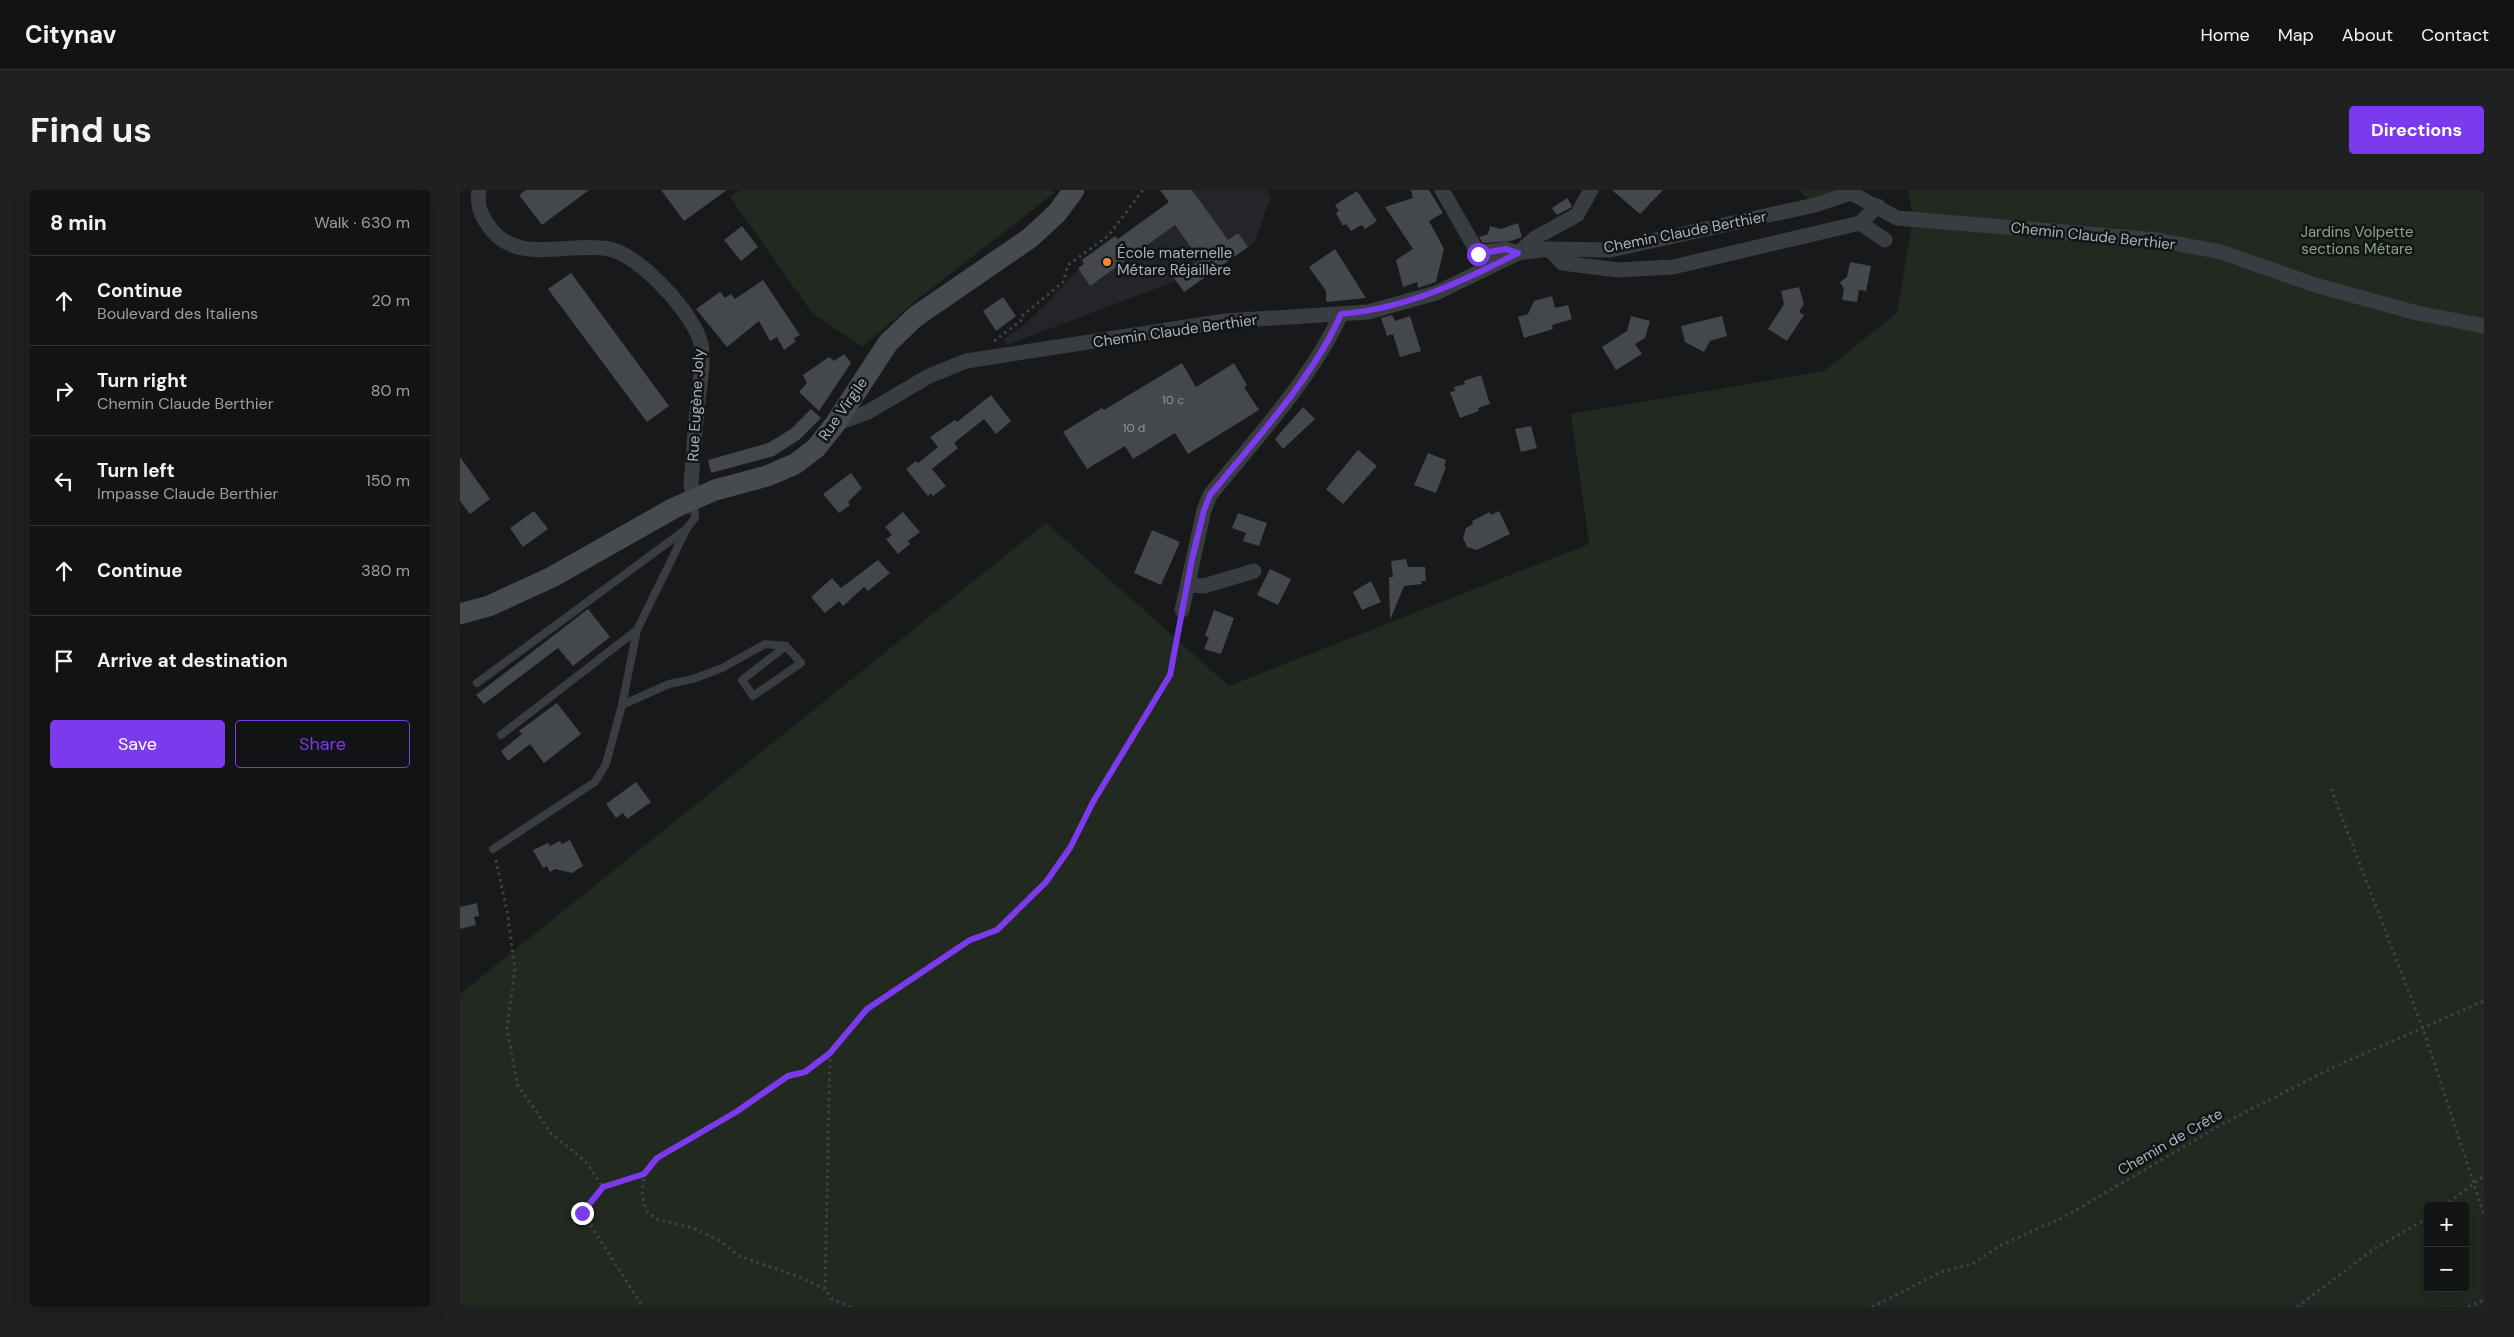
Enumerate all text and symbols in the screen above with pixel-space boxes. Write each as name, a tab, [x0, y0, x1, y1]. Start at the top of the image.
text: Citynav	[25, 19, 116, 50]
text: Home	[2200, 23, 2250, 47]
text: Map	[2278, 23, 2314, 47]
text: About	[2342, 23, 2393, 47]
text: Contact	[2421, 23, 2489, 47]
button: Directions	[2349, 106, 2484, 154]
text: Find us	[30, 107, 152, 153]
street label: Chemin Claude Berthier	[1602, 206, 1769, 258]
text: 8 min	[50, 209, 107, 237]
text: Walk · 630 m	[314, 212, 410, 233]
street label: Chemin Claude Berthier	[2010, 217, 2177, 255]
park label: Jardins Volpette sections Métare	[2300, 222, 2414, 259]
place label: École maternelle Métare Réjaillère	[1117, 243, 1232, 280]
route start	[1467, 243, 1490, 266]
marker: École maternelle Métare Réjaillère	[1101, 256, 1113, 268]
text: Continue	[97, 278, 183, 303]
icon: ahead	[50, 287, 78, 315]
text: 20 m	[371, 290, 410, 311]
text: Boulevard des Italiens	[97, 303, 258, 324]
street label: Chemin Claude Berthier	[1092, 310, 1259, 352]
street label: Rue Eugène Joly	[683, 347, 709, 462]
text: Turn right	[97, 368, 187, 393]
street label: Rue Virgile	[814, 373, 872, 445]
icon: right	[50, 377, 78, 405]
text: 80 m	[371, 380, 410, 401]
house number: 10 c	[1162, 392, 1184, 408]
text: Chemin Claude Berthier	[97, 393, 274, 414]
house number: 10 d	[1123, 420, 1145, 436]
text: Turn left	[97, 458, 175, 483]
icon: left	[50, 467, 78, 495]
text: 150 m	[366, 470, 410, 491]
text: Impasse Claude Berthier	[97, 483, 278, 504]
icon: ahead	[50, 557, 78, 585]
text: Continue	[97, 558, 183, 583]
text: 380 m	[361, 560, 410, 581]
icon: arrive	[50, 647, 78, 675]
text: Arrive at destination	[97, 648, 288, 673]
button: Save	[50, 720, 225, 768]
button: Share	[235, 720, 410, 768]
street label: Chemin de Crête	[2114, 1104, 2226, 1180]
route end	[571, 1202, 594, 1225]
map controls	[2424, 1202, 2469, 1292]
button: +	[2424, 1202, 2469, 1247]
button: −	[2424, 1247, 2469, 1292]

